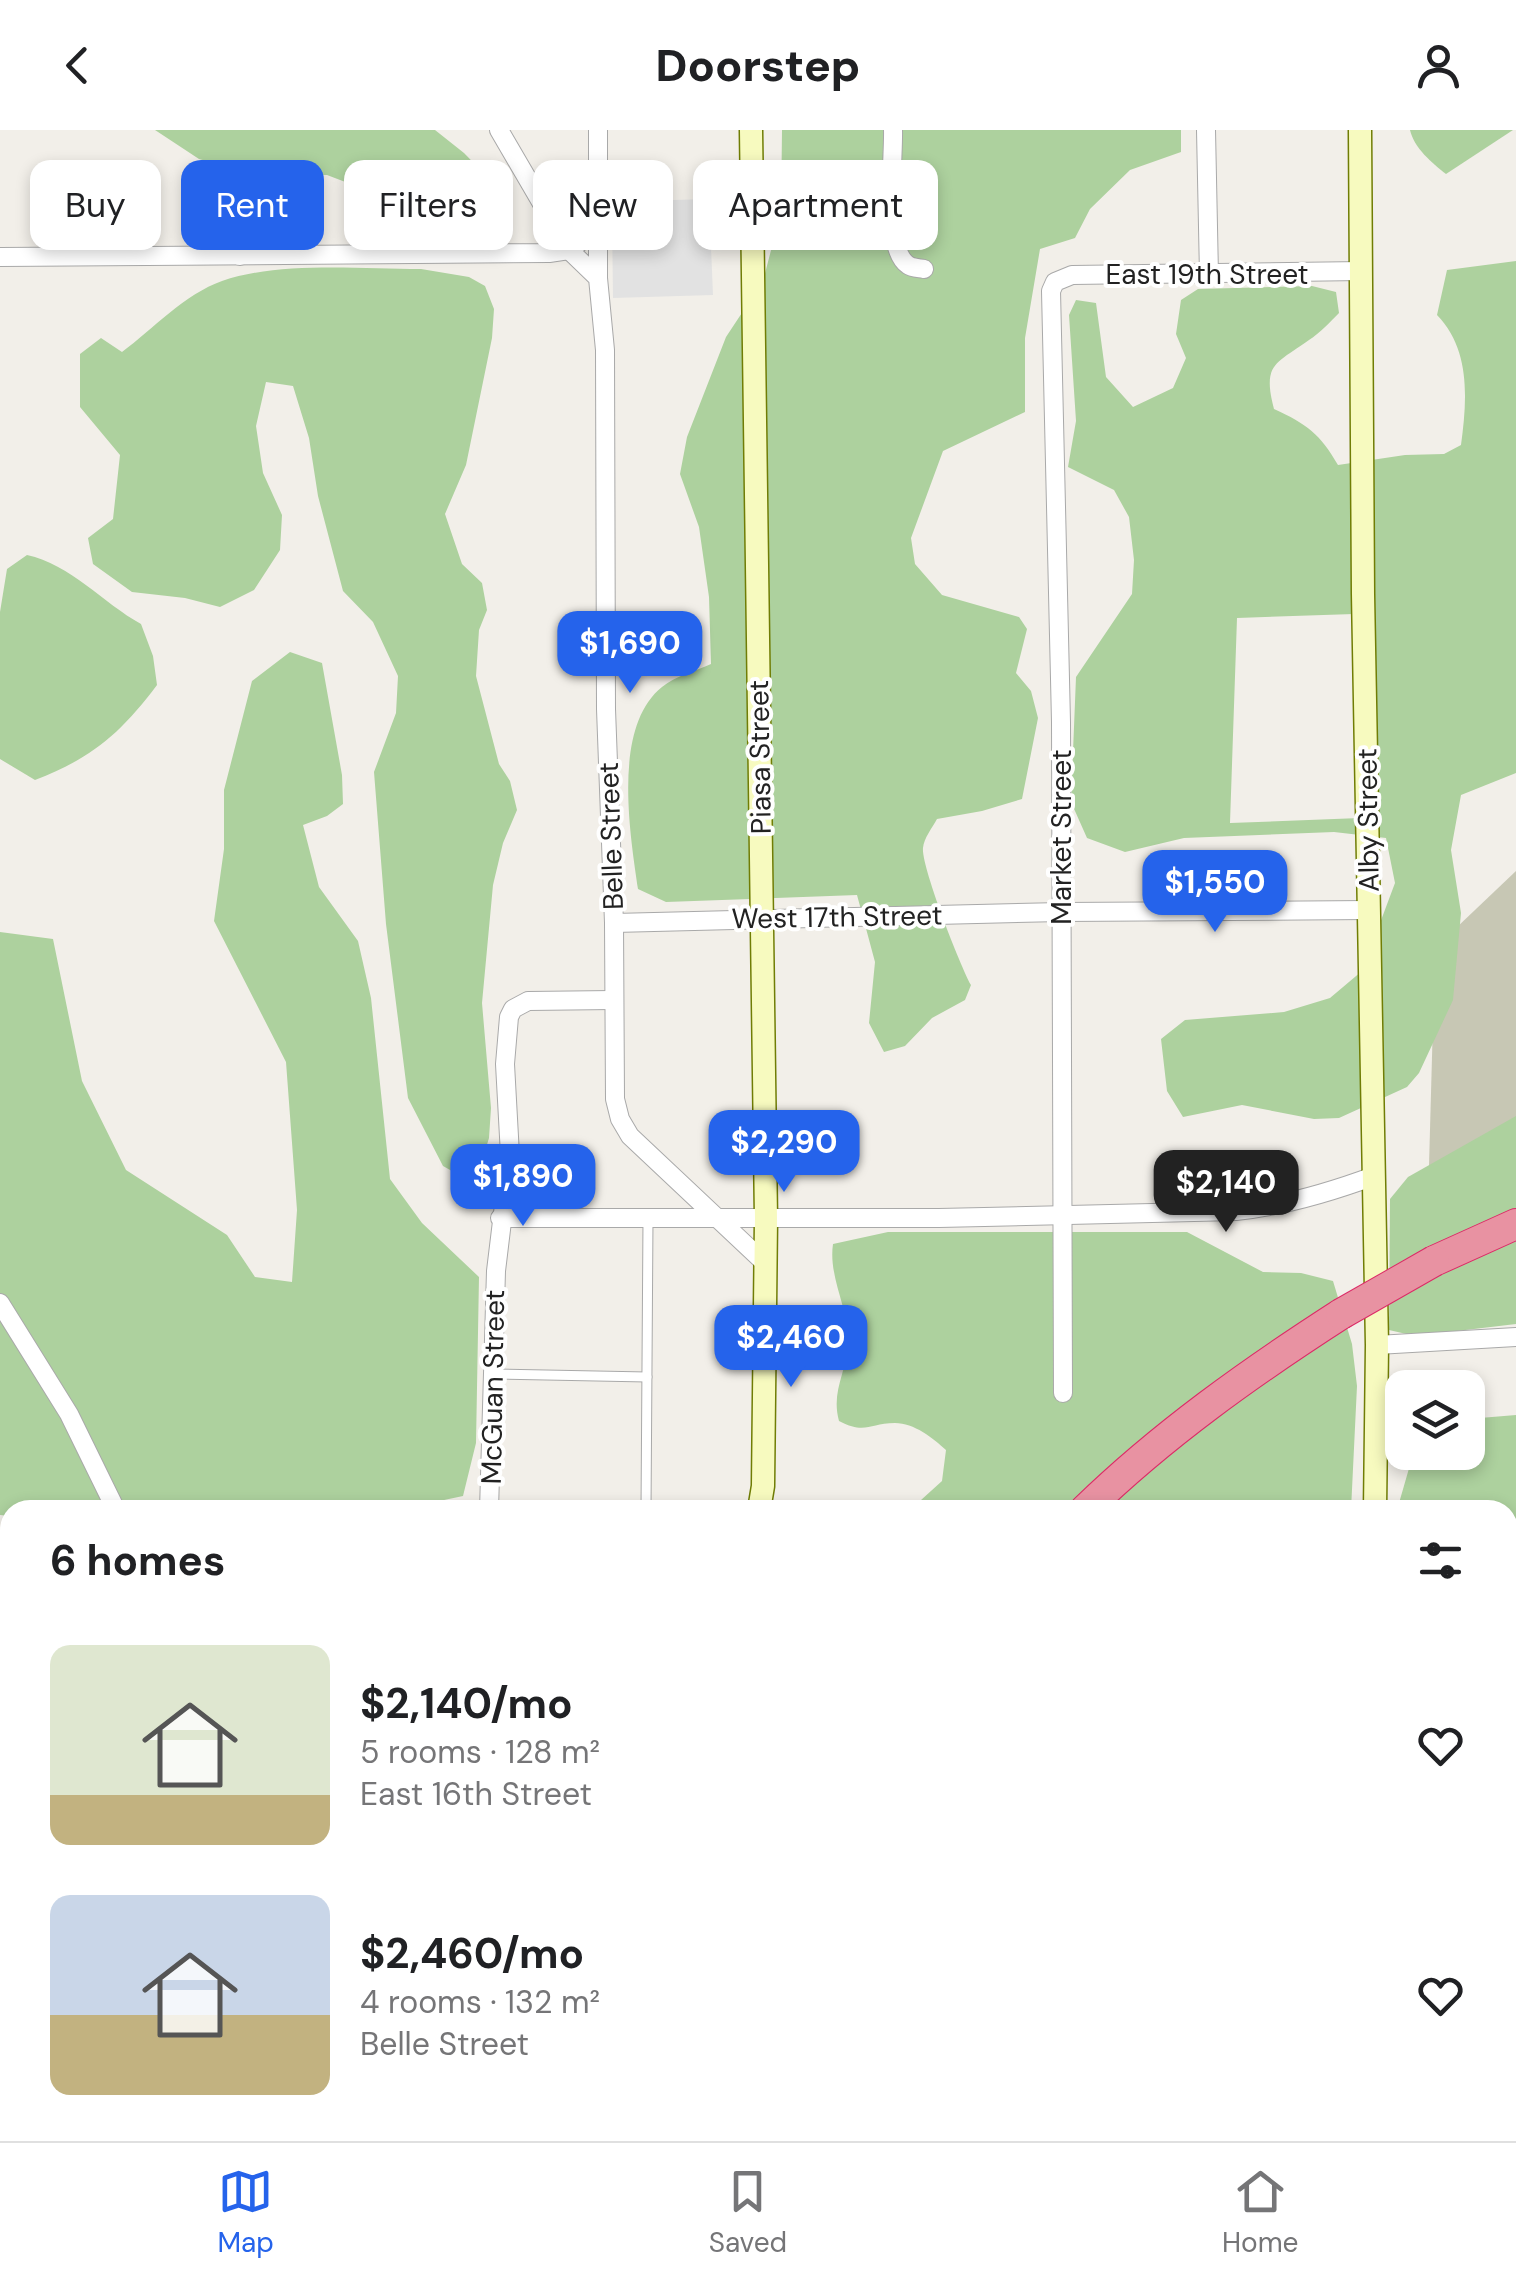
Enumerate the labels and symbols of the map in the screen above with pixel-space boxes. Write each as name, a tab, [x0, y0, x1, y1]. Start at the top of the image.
street label: East 19th Street	[1105, 256, 1309, 293]
pin: $1,690	[549, 611, 711, 696]
street label: Piasa Street	[740, 680, 780, 834]
street label: Alby Street	[1348, 748, 1388, 892]
street label: Market Street	[1043, 749, 1080, 925]
street label: Belle Street	[590, 761, 632, 911]
pin: $1,550	[1134, 850, 1296, 935]
street label: West 17th Street	[731, 897, 943, 937]
pin: $2,290	[703, 1110, 865, 1195]
pin: $1,890	[442, 1144, 604, 1229]
pin: $2,140	[1145, 1150, 1307, 1235]
street label: McGuan Street	[473, 1289, 513, 1485]
pin: $2,460	[710, 1305, 872, 1390]

